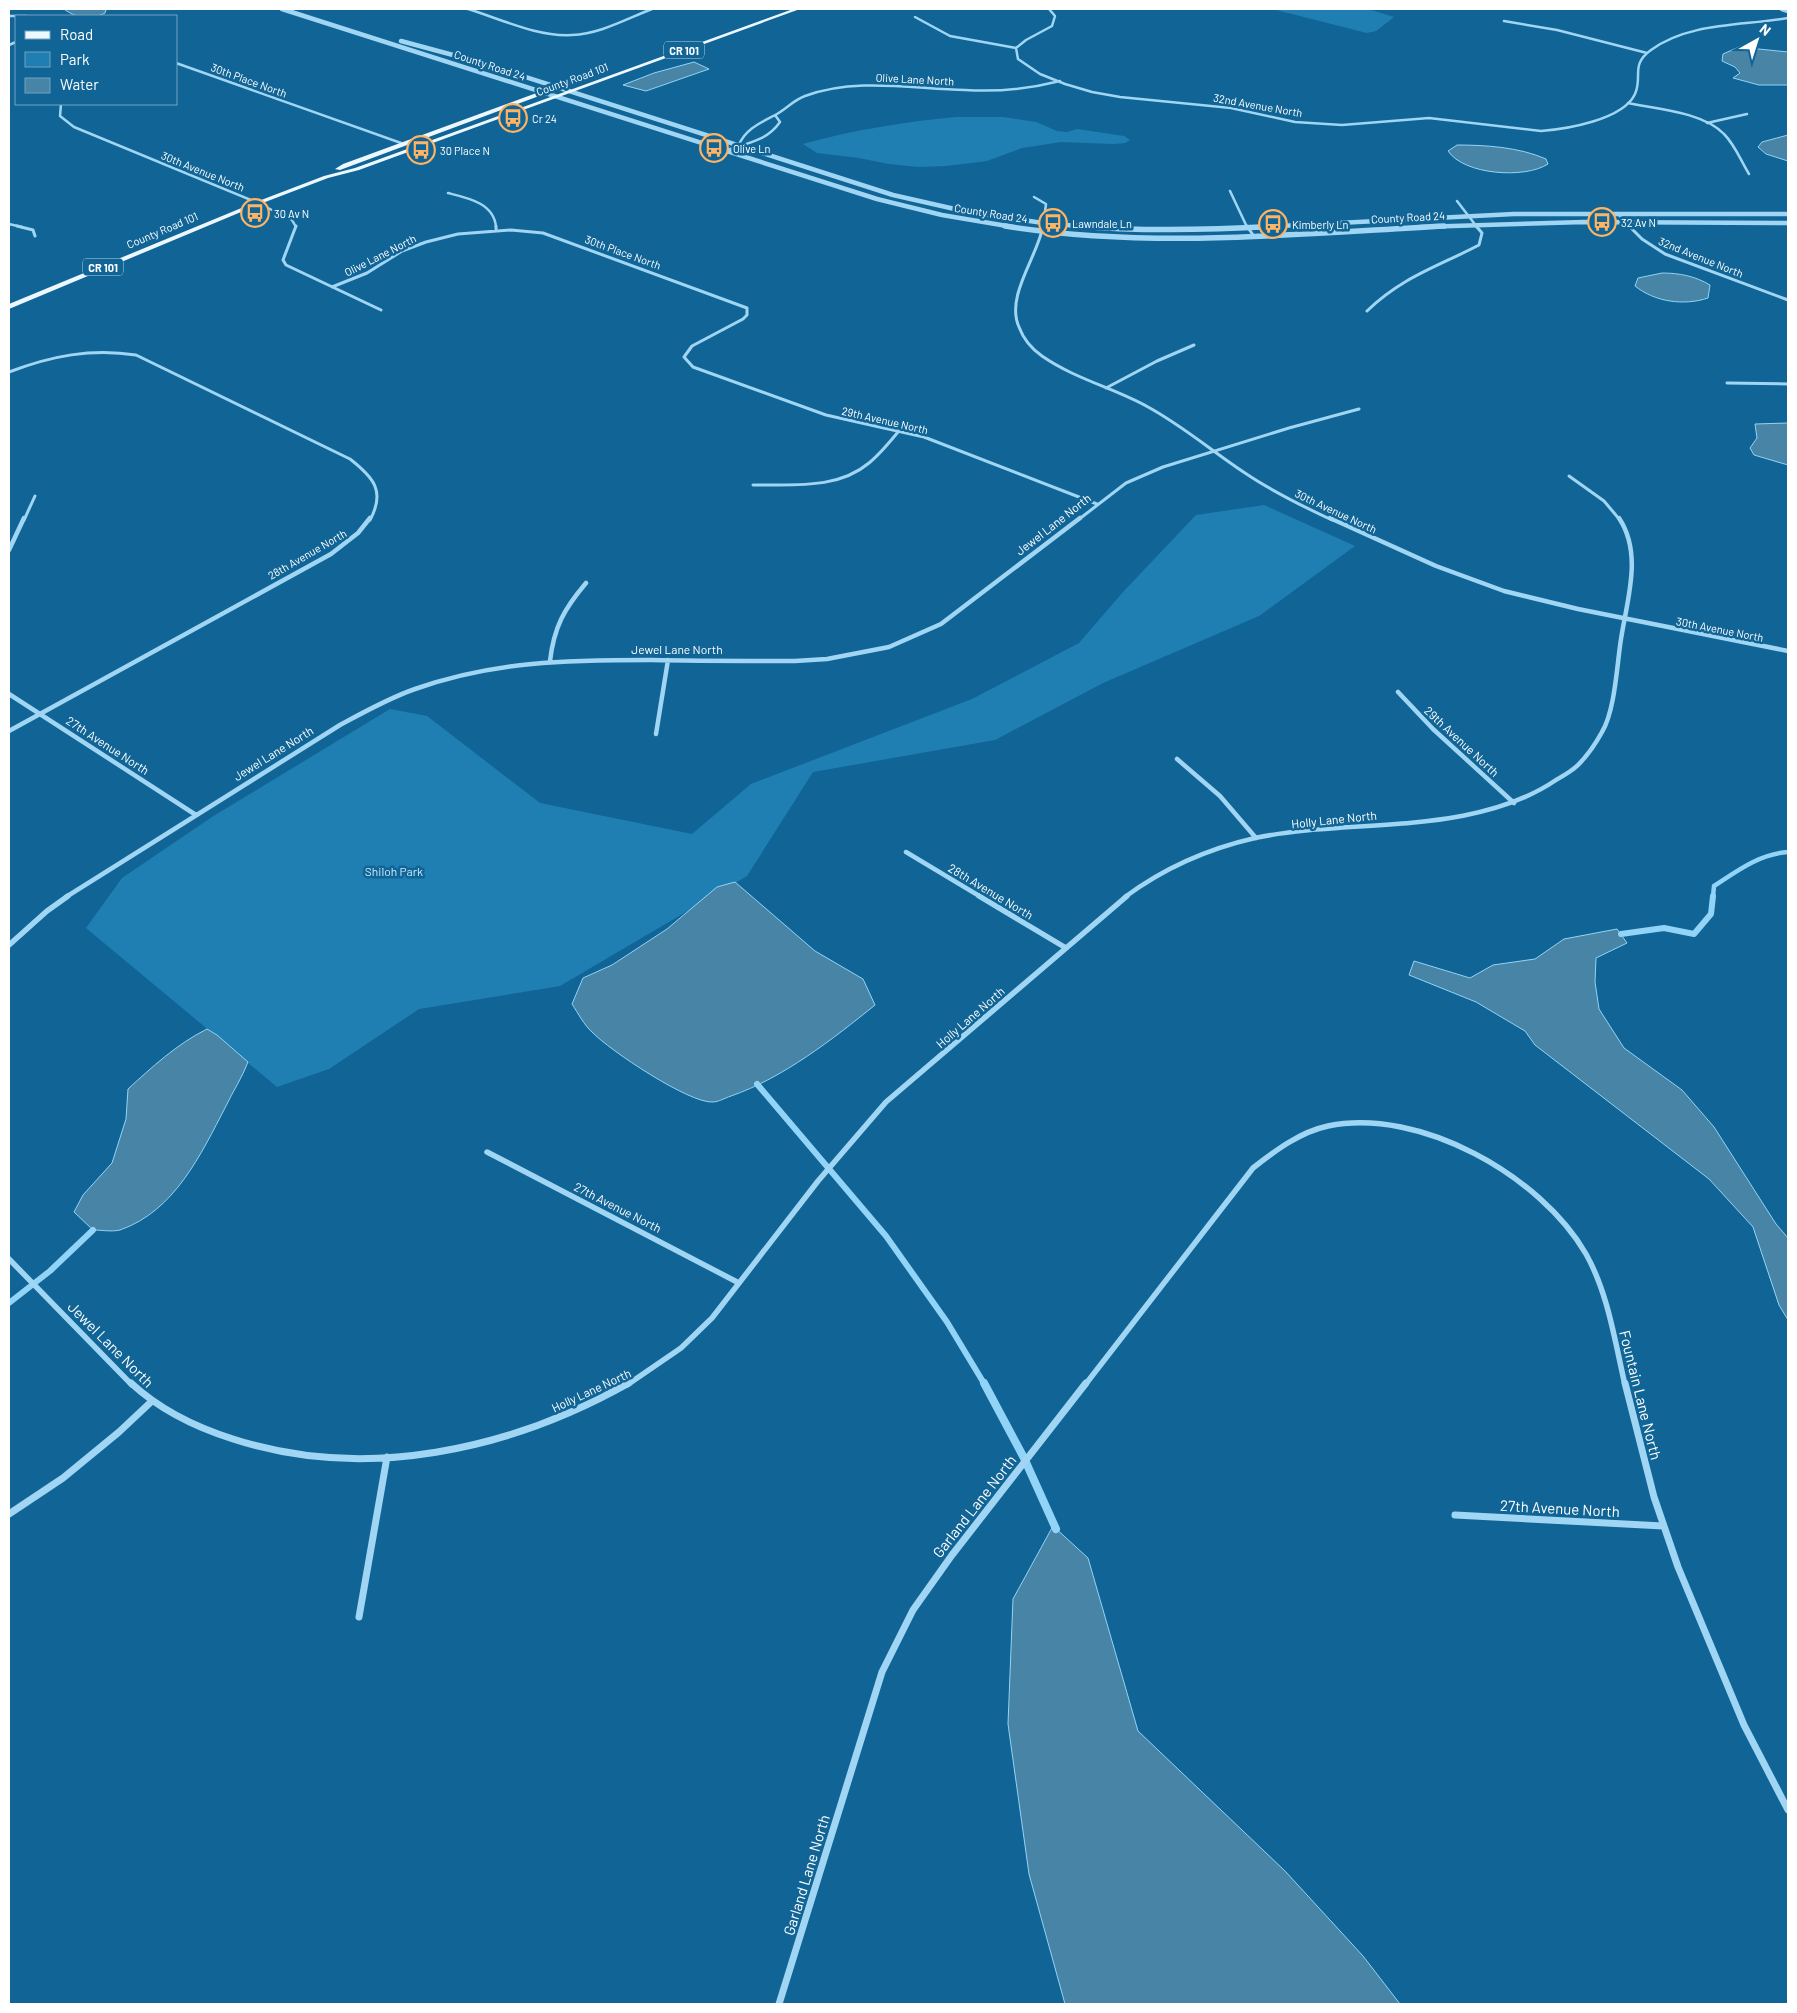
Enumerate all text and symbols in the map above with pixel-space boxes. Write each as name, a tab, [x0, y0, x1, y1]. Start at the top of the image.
legend	[15, 15, 178, 105]
north arrow	[1732, 15, 1782, 65]
text: N	[1757, 20, 1774, 39]
text: Road	[60, 25, 93, 43]
road number: CR 101	[664, 42, 704, 58]
street label: County Road 24	[453, 47, 527, 83]
text: Park	[60, 50, 90, 68]
street label: 30th Place North	[209, 60, 289, 100]
street label: County Road 101	[534, 60, 610, 98]
street label: Olive Lane North	[875, 70, 955, 88]
text: Water	[60, 75, 99, 93]
street label: 32nd Avenue North	[1212, 91, 1304, 119]
bus stop icon: Cr 24	[498, 103, 528, 133]
place label: Cr 24	[532, 112, 557, 125]
bus stop icon: Olive Ln	[699, 133, 729, 163]
bus stop icon: 30 Place N	[406, 135, 436, 165]
place label: Olive Ln	[733, 142, 771, 155]
place label: 30 Place N	[440, 144, 490, 157]
street label: 30th Avenue North	[159, 148, 247, 194]
bus stop icon: 30 Av N	[240, 198, 270, 228]
street label: County Road 24	[953, 201, 1029, 225]
place label: 30 Av N	[274, 207, 309, 220]
bus stop icon: 32 Av N	[1587, 207, 1617, 237]
bus stop icon: Lawndale Ln	[1038, 208, 1068, 238]
street label: County Road 101	[125, 209, 199, 251]
bus stop icon: Kimberly Ln	[1258, 209, 1288, 239]
street label: County Road 24	[1371, 209, 1445, 225]
place label: 32 Av N	[1621, 216, 1656, 229]
place label: Lawndale Ln	[1072, 217, 1132, 230]
place label: Kimberly Ln	[1292, 218, 1348, 231]
street label: Olive Lane North	[342, 231, 418, 279]
street label: 30th Place North	[583, 232, 663, 272]
street label: 32nd Avenue North	[1657, 234, 1745, 280]
road number: CR 101	[83, 258, 123, 276]
street label: 29th Avenue North	[840, 404, 930, 436]
street label: 30th Avenue North	[1293, 486, 1379, 536]
street label: Jewel Lane North	[1013, 490, 1093, 558]
street label: 28th Avenue North	[265, 526, 349, 582]
street label: 30th Avenue North	[1675, 614, 1765, 644]
street label: Jewel Lane North	[631, 642, 723, 656]
street label: 29th Avenue North	[1422, 703, 1502, 779]
street label: 27th Avenue North	[64, 713, 152, 777]
street label: Jewel Lane North	[231, 723, 315, 783]
street label: Holly Lane North	[1291, 808, 1377, 830]
street label: 28th Avenue North	[946, 860, 1036, 922]
park label: Shiloh Park	[365, 864, 423, 878]
street label: Holly Lane North	[933, 984, 1007, 1050]
street label: 27th Avenue North	[572, 1179, 664, 1235]
street label: Jewel Lane North	[64, 1297, 158, 1391]
street label: Fountain Lane North	[1616, 1328, 1666, 1462]
street label: Holly Lane North	[549, 1365, 633, 1415]
street label: Garland Lane North	[928, 1451, 1020, 1561]
street label: 27th Avenue North	[1500, 1496, 1620, 1520]
street label: Garland Lane North	[779, 1813, 833, 1937]

